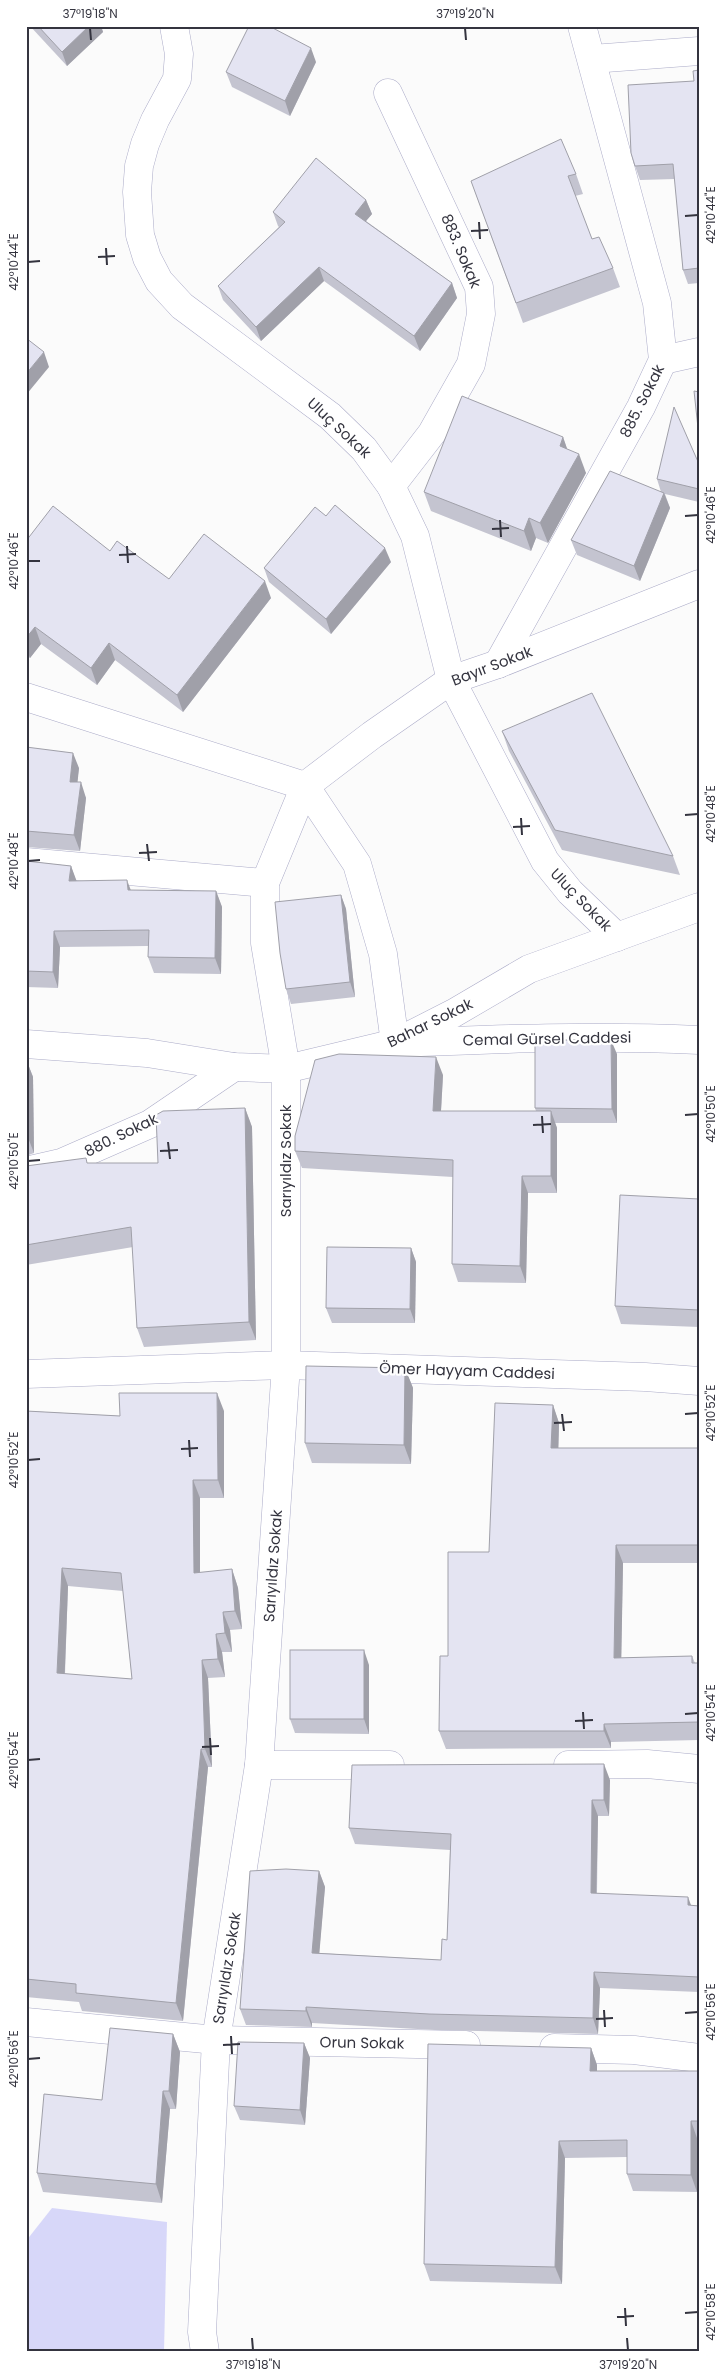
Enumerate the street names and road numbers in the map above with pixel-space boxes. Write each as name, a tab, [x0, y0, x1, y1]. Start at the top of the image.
street label: 883. Sokak	[436, 210, 487, 291]
street label: 885. Sokak	[614, 360, 669, 441]
street label: Uluç Sokak	[303, 392, 376, 463]
street label: Bayır Sokak	[448, 640, 536, 691]
street label: Uluç Sokak	[546, 863, 617, 936]
street label: Bahar Sokak	[384, 993, 476, 1052]
street label: Cemal Gürsel Caddesi	[462, 1027, 632, 1050]
street label: Sarıyıldız Sokak	[275, 1104, 296, 1217]
street label: 880. Sokak	[80, 1108, 161, 1161]
street label: Ömer Hayyam Caddesi	[379, 1357, 555, 1384]
street label: Sarıyıldız Sokak	[258, 1509, 287, 1623]
street label: Sarıyıldız Sokak	[207, 1910, 246, 2025]
street label: Orun Sokak	[320, 2031, 405, 2054]

